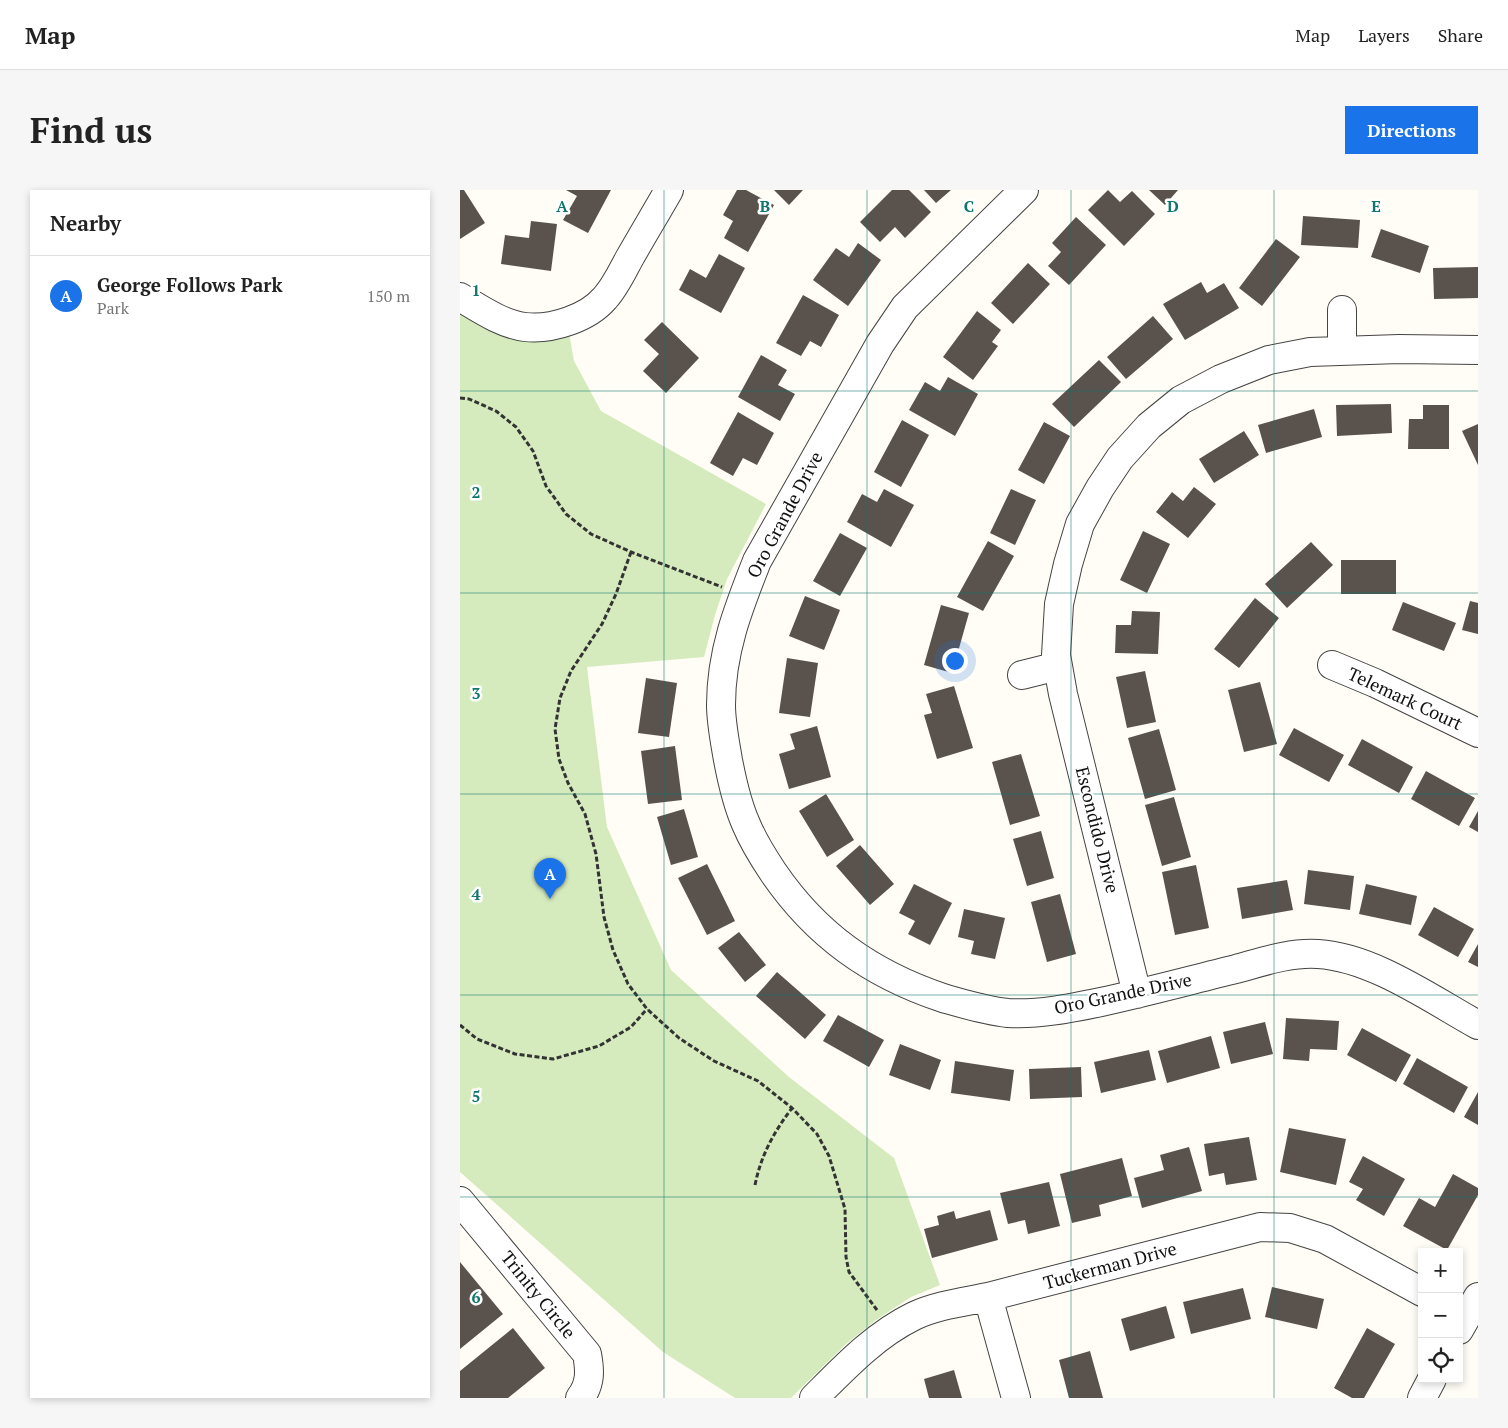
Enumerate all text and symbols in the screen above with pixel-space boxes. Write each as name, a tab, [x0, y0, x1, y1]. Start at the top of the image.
text: Map	[25, 19, 75, 51]
text: Map	[1295, 23, 1330, 47]
text: Layers	[1358, 23, 1410, 47]
text: Share	[1438, 23, 1483, 47]
button: Directions	[1345, 106, 1478, 154]
text: Find us	[30, 107, 152, 153]
text: A	[556, 195, 568, 217]
text: B	[760, 195, 770, 217]
text: C	[964, 195, 974, 217]
text: D	[1167, 195, 1179, 217]
text: E	[1371, 195, 1381, 217]
text: Nearby	[50, 209, 121, 237]
text: George Follows Park	[97, 272, 283, 297]
text: 1	[471, 279, 481, 301]
text: A	[60, 285, 72, 307]
text: 150 m	[367, 285, 410, 307]
text: Park	[97, 297, 129, 319]
street label: Oro Grande Drive	[741, 447, 828, 582]
text: 2	[471, 481, 481, 503]
your location	[942, 648, 968, 674]
street label: Telemark Court	[1344, 661, 1467, 735]
text: 3	[471, 682, 481, 704]
street label: Escondido Drive	[1071, 764, 1125, 896]
pin: A	[534, 858, 566, 899]
text: 4	[471, 883, 481, 905]
street label: Oro Grande Drive	[1052, 967, 1194, 1019]
text: 5	[471, 1085, 481, 1107]
street label: Tuckerman Drive	[1040, 1236, 1179, 1294]
street label: Trinity Circle	[496, 1246, 581, 1343]
map controls	[1418, 1248, 1463, 1383]
button: +	[1418, 1248, 1463, 1293]
text: 6	[471, 1286, 481, 1308]
button: −	[1418, 1293, 1463, 1338]
button: locate	[1418, 1338, 1463, 1383]

